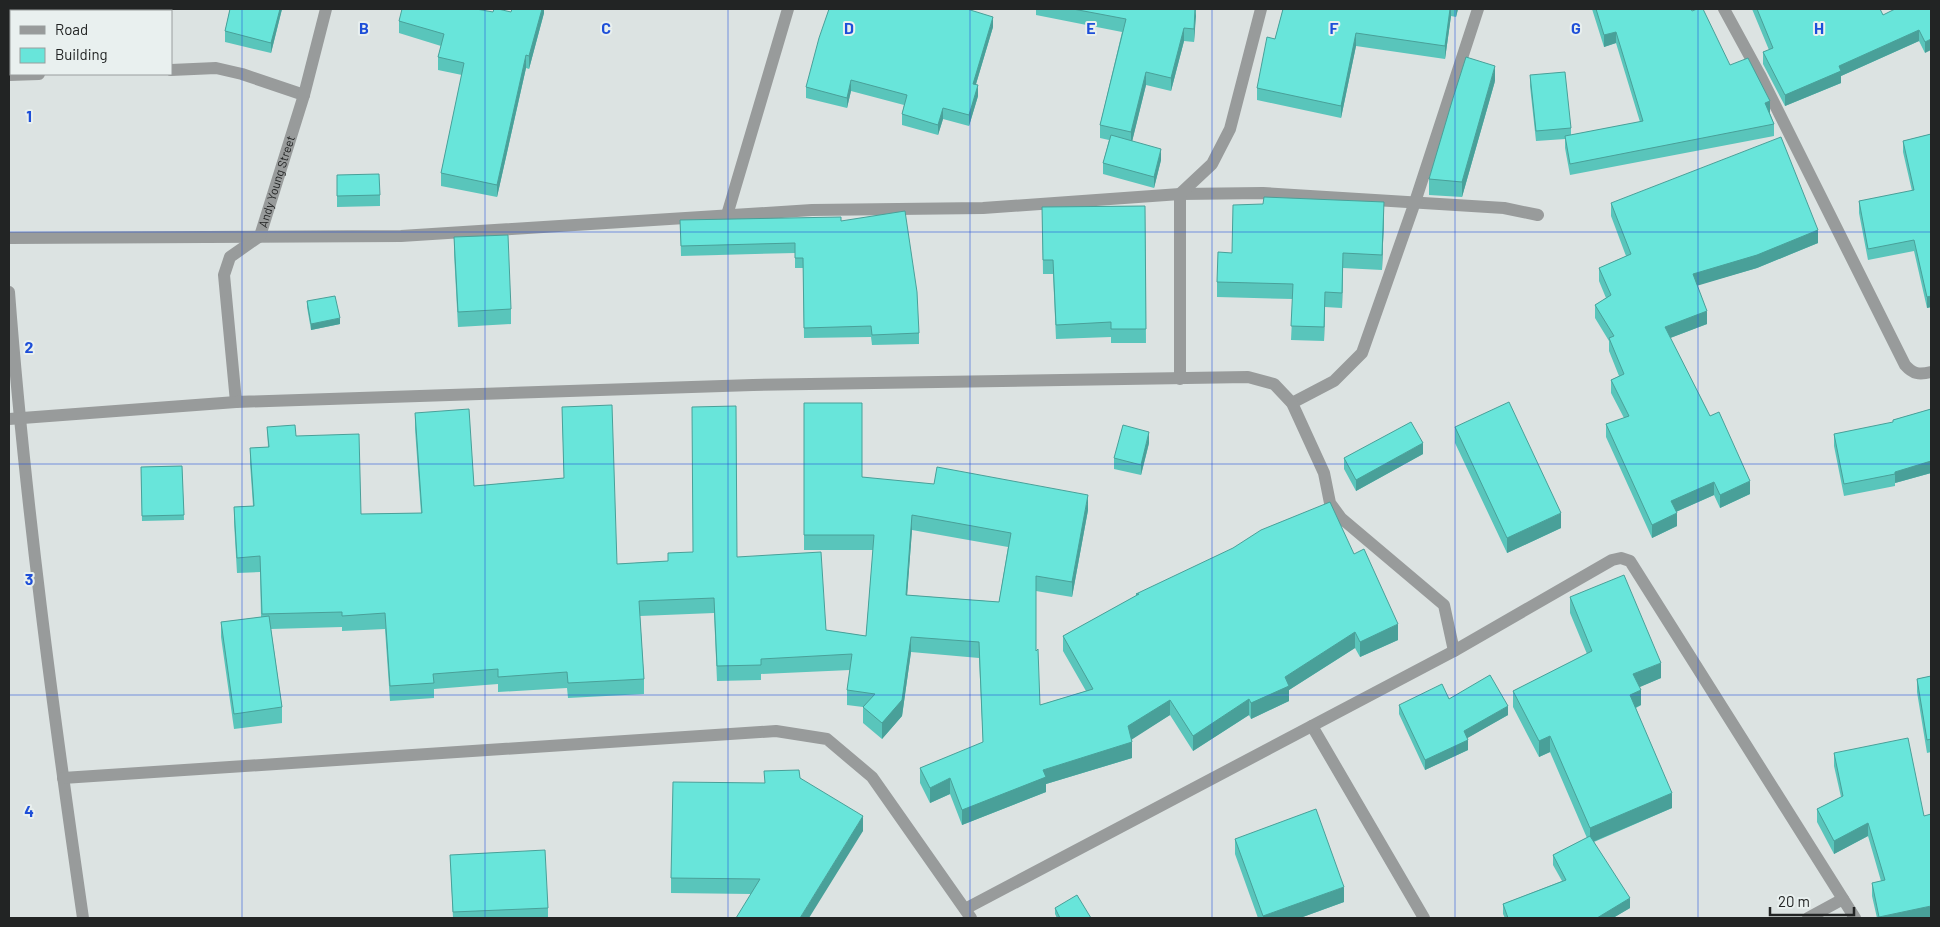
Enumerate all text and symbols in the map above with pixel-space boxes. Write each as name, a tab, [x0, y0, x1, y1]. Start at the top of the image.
legend	[10, 10, 172, 75]
text: B	[359, 18, 369, 37]
text: C	[601, 18, 611, 37]
text: D	[844, 18, 854, 37]
text: E	[1086, 18, 1096, 37]
text: F	[1330, 18, 1339, 37]
text: G	[1571, 18, 1581, 37]
text: H	[1814, 18, 1824, 37]
text: Road	[55, 20, 88, 38]
text: Building	[55, 45, 108, 63]
text: 1	[26, 106, 32, 125]
street label: Andy Young Street	[255, 134, 297, 229]
text: 2	[25, 337, 34, 356]
text: 3	[25, 569, 33, 588]
text: 4	[24, 801, 34, 820]
scale bar	[1770, 884, 1854, 916]
text: 20 m	[1778, 892, 1810, 910]

